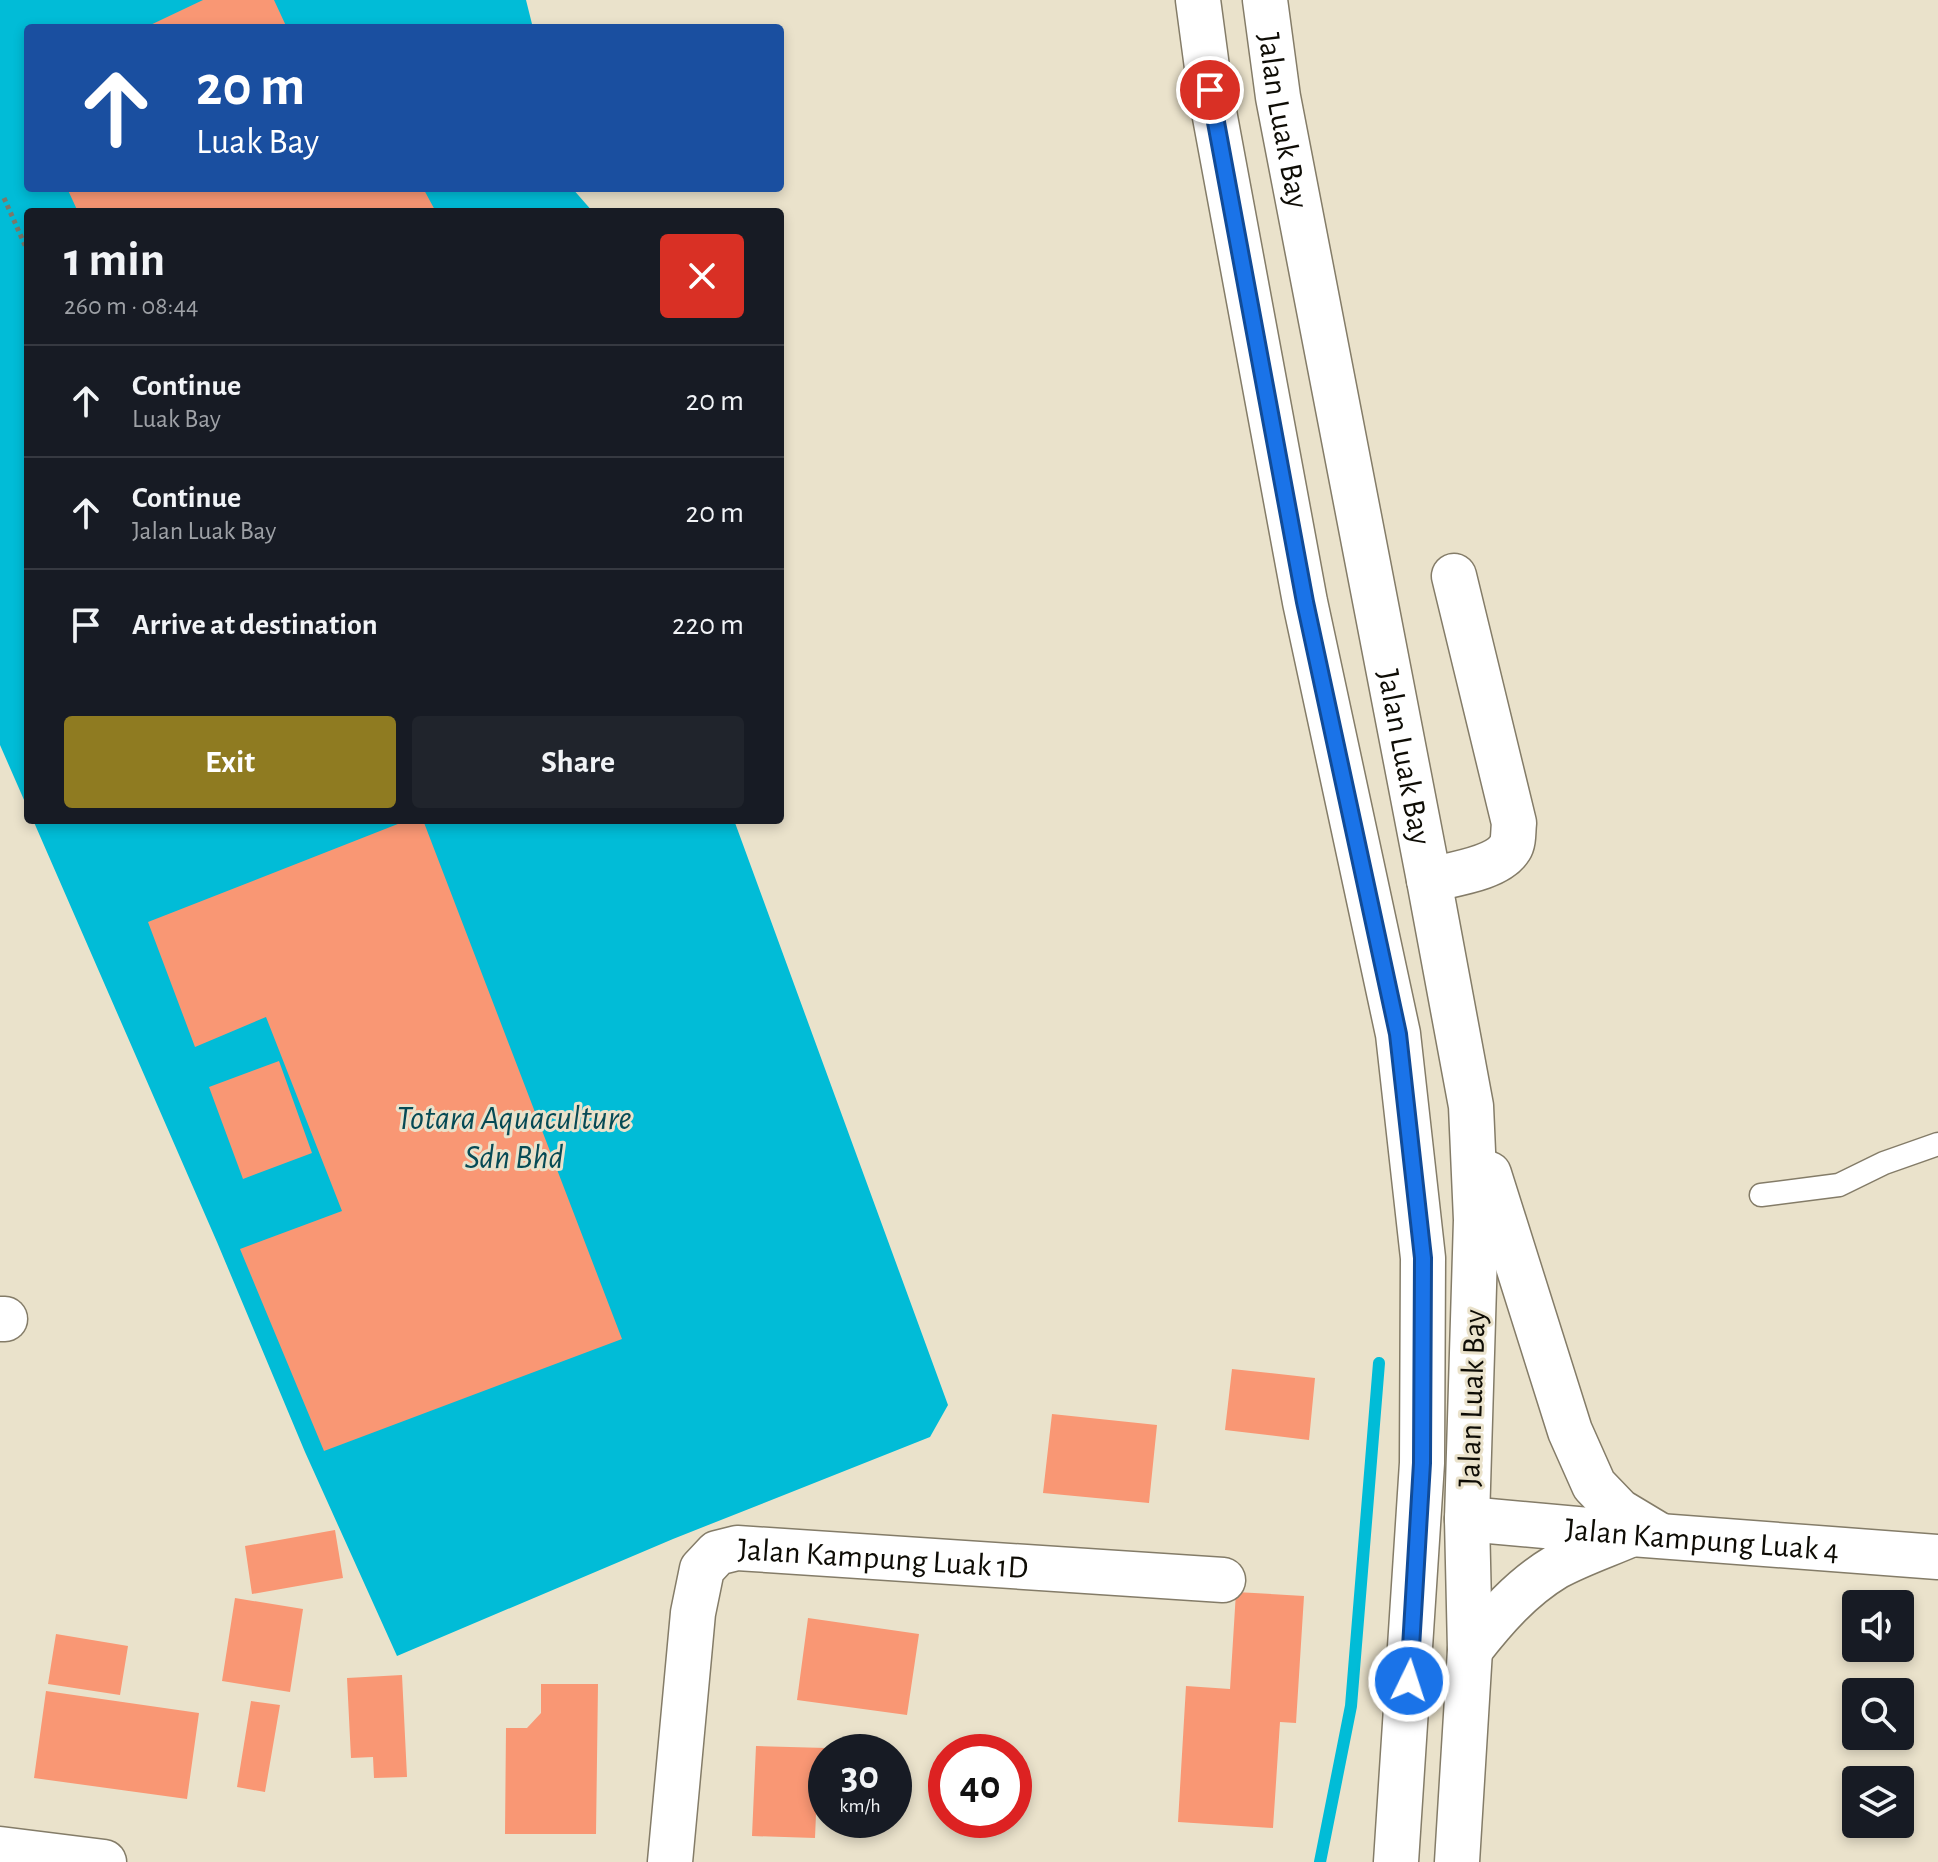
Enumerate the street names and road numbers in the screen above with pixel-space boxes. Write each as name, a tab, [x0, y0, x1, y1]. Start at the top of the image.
street label: Jalan Luak Bay	[1253, 31, 1314, 212]
street label: Jalan Luak Bay	[1372, 667, 1437, 848]
street label: Jalan Luak Bay	[1453, 1308, 1491, 1487]
street label: Jalan Kampung Luak 4	[1564, 1513, 1840, 1567]
street label: Jalan Kampung Luak 1D	[737, 1533, 1029, 1584]

